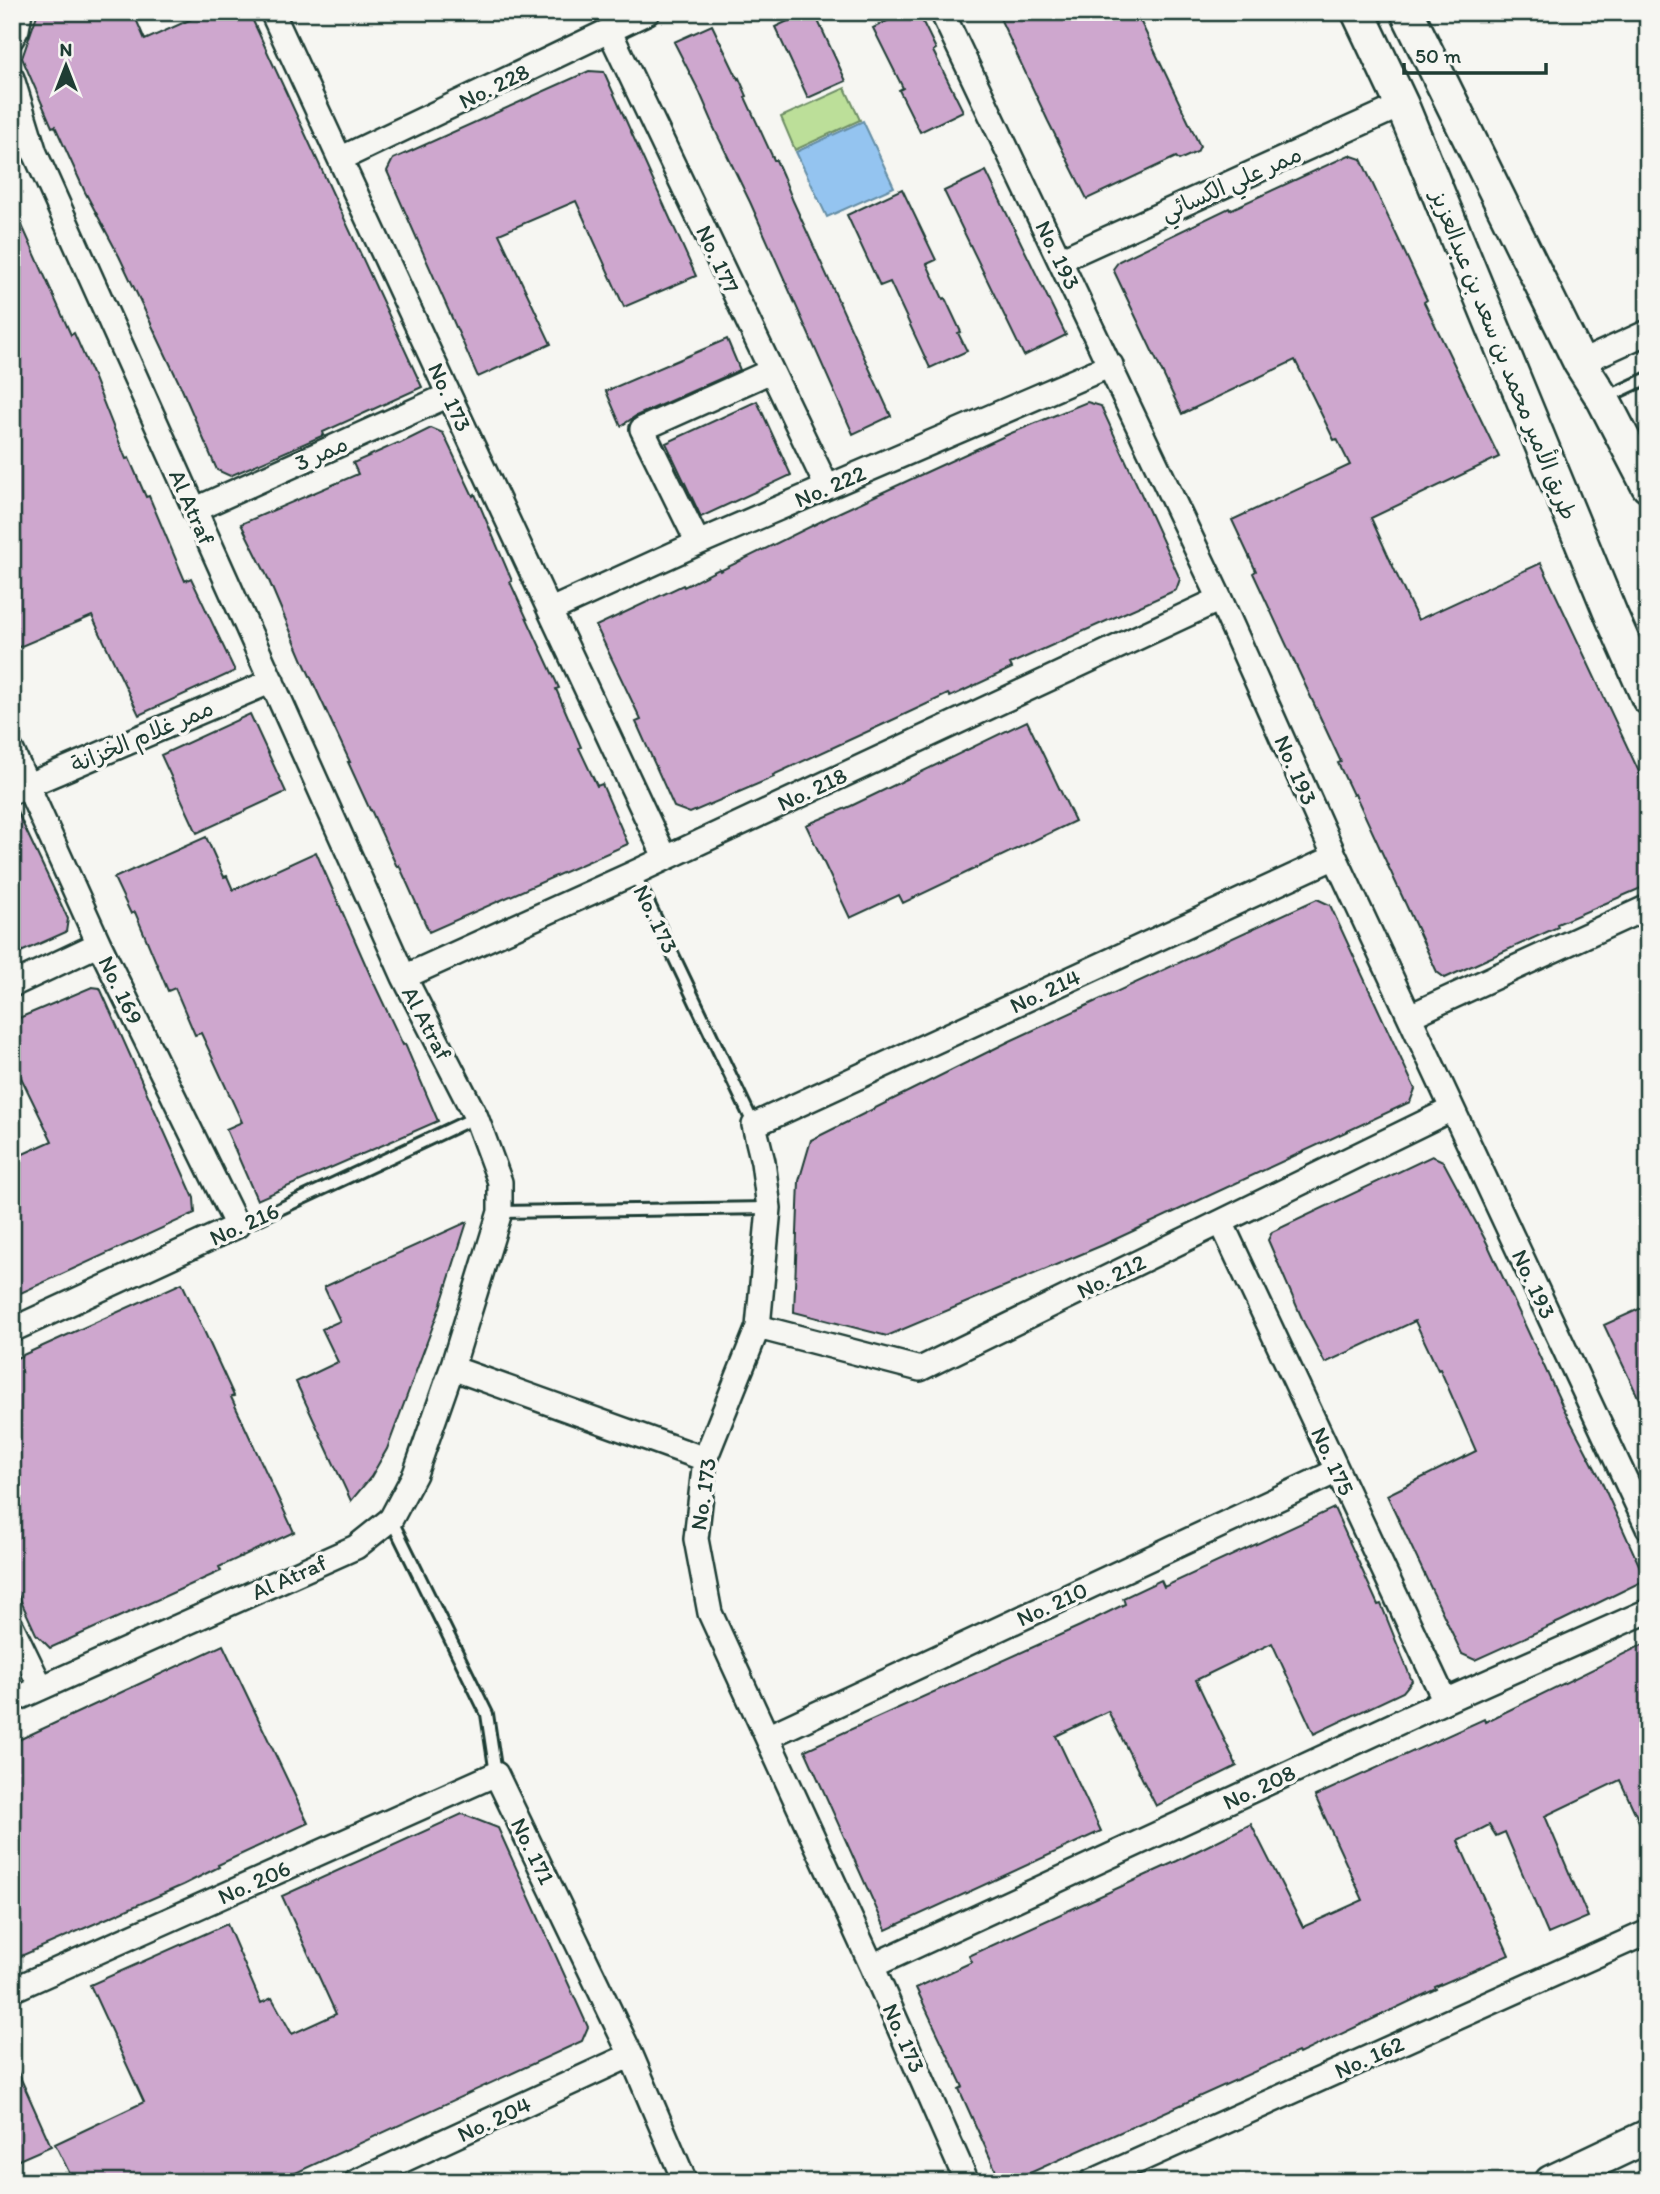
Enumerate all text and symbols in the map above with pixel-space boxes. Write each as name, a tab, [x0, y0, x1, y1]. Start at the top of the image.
north arrow	[32, 32, 102, 102]
scale bar	[1404, 32, 1546, 76]
text: N	[60, 38, 72, 61]
text: 50 m	[1415, 43, 1462, 68]
street label: No. 228	[454, 57, 534, 115]
street label: ممر علي الكسائي	[1156, 139, 1309, 233]
street label: طريق الأمير محمد بن سعد بن عبدالعزيز	[1424, 183, 1585, 524]
street label: No. 193	[1029, 216, 1087, 294]
street label: No. 177	[690, 221, 746, 297]
street label: No. 173	[422, 358, 478, 436]
street label: ممر 3	[290, 429, 352, 477]
street label: No. 222	[790, 459, 870, 513]
street label: Al Atraf	[163, 465, 221, 549]
street label: ممر غلام الخزانة	[66, 693, 219, 782]
street label: No. 193	[1268, 731, 1324, 809]
street label: No. 218	[773, 761, 851, 817]
street label: No. 173	[627, 880, 685, 958]
street label: No. 169	[92, 951, 150, 1029]
street label: No. 214	[1005, 962, 1085, 1019]
street label: Al Atraf	[396, 981, 458, 1065]
street label: No. 216	[205, 1196, 283, 1252]
street label: No. 193	[1506, 1245, 1562, 1323]
street label: No. 212	[1072, 1247, 1150, 1305]
street label: No. 175	[1305, 1422, 1361, 1500]
street label: No. 173	[684, 1456, 722, 1532]
street label: Al Atraf	[247, 1548, 331, 1606]
street label: No. 210	[1012, 1575, 1092, 1633]
street label: No. 208	[1218, 1758, 1300, 1816]
street label: No. 171	[505, 1813, 561, 1889]
street label: No. 206	[213, 1854, 295, 1910]
street label: No. 173	[876, 1999, 932, 2077]
street label: No. 162	[1330, 2029, 1408, 2085]
street label: No. 204	[453, 2090, 536, 2148]

